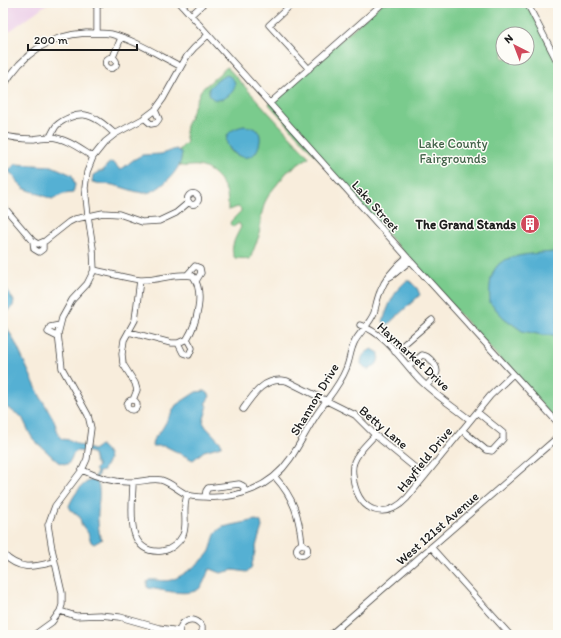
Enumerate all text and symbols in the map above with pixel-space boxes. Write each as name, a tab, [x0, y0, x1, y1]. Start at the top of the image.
scale bar	[28, 26, 137, 52]
north arrow	[495, 26, 535, 66]
text: N	[502, 32, 516, 46]
text: 200 m	[34, 33, 68, 47]
park label: Lake County Fairgrounds	[418, 136, 488, 166]
street label: Lake Street	[349, 178, 403, 235]
building icon: The Grand Stands	[519, 213, 541, 235]
place label: The Grand Stands	[415, 217, 516, 232]
street label: Haymarket Drive	[374, 319, 453, 394]
street label: Shannon Drive	[287, 361, 342, 438]
street label: Betty Lane	[356, 403, 411, 452]
street label: Hayfield Drive	[394, 424, 455, 495]
street label: West 121st Avenue	[393, 489, 482, 568]

